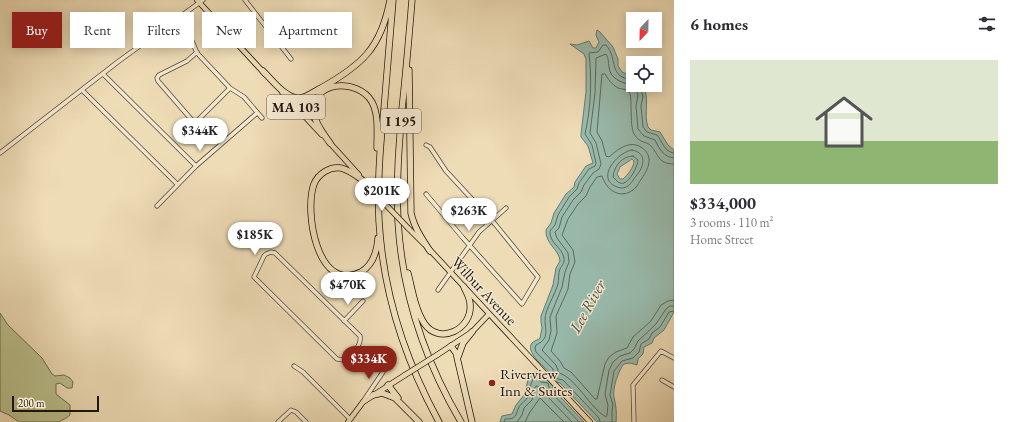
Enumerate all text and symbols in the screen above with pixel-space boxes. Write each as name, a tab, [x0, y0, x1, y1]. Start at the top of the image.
chip: Buy	[12, 12, 62, 48]
chip: Rent	[70, 12, 125, 48]
chip: Filters	[133, 12, 194, 48]
chip: New	[202, 12, 256, 48]
chip: Apartment	[264, 12, 352, 48]
north arrow	[626, 12, 662, 48]
map controls	[626, 12, 662, 92]
text: 6 homes	[690, 13, 748, 35]
icon: filters	[976, 13, 998, 35]
button: locate	[626, 56, 662, 92]
icon: home	[808, 86, 880, 158]
road number: MA 103	[267, 95, 325, 119]
road number: I 195	[381, 109, 421, 133]
pin: $344K	[172, 118, 228, 152]
text: $344K	[182, 122, 218, 139]
pin: $201K	[354, 178, 410, 212]
text: $201K	[364, 182, 400, 199]
text: $334,000	[690, 192, 756, 214]
pin: $263K	[441, 198, 497, 232]
text: $263K	[451, 202, 487, 219]
text: 3 rooms · 110 m²	[690, 214, 774, 231]
pin: $185K	[227, 222, 283, 256]
text: $185K	[237, 226, 273, 243]
text: Home Street	[690, 231, 753, 248]
street label: Wilbur Avenue	[448, 252, 521, 329]
pin: $470K	[320, 272, 376, 306]
water label: Lee River	[564, 275, 611, 337]
text: $470K	[330, 276, 366, 293]
pin: $334K	[341, 346, 397, 380]
text: $334K	[351, 350, 387, 367]
place label: Riverview Inn & Suites	[500, 364, 572, 400]
marker: Riverview Inn & Suites	[487, 378, 497, 388]
scale bar	[12, 394, 99, 413]
text: 200 m	[18, 396, 45, 410]

